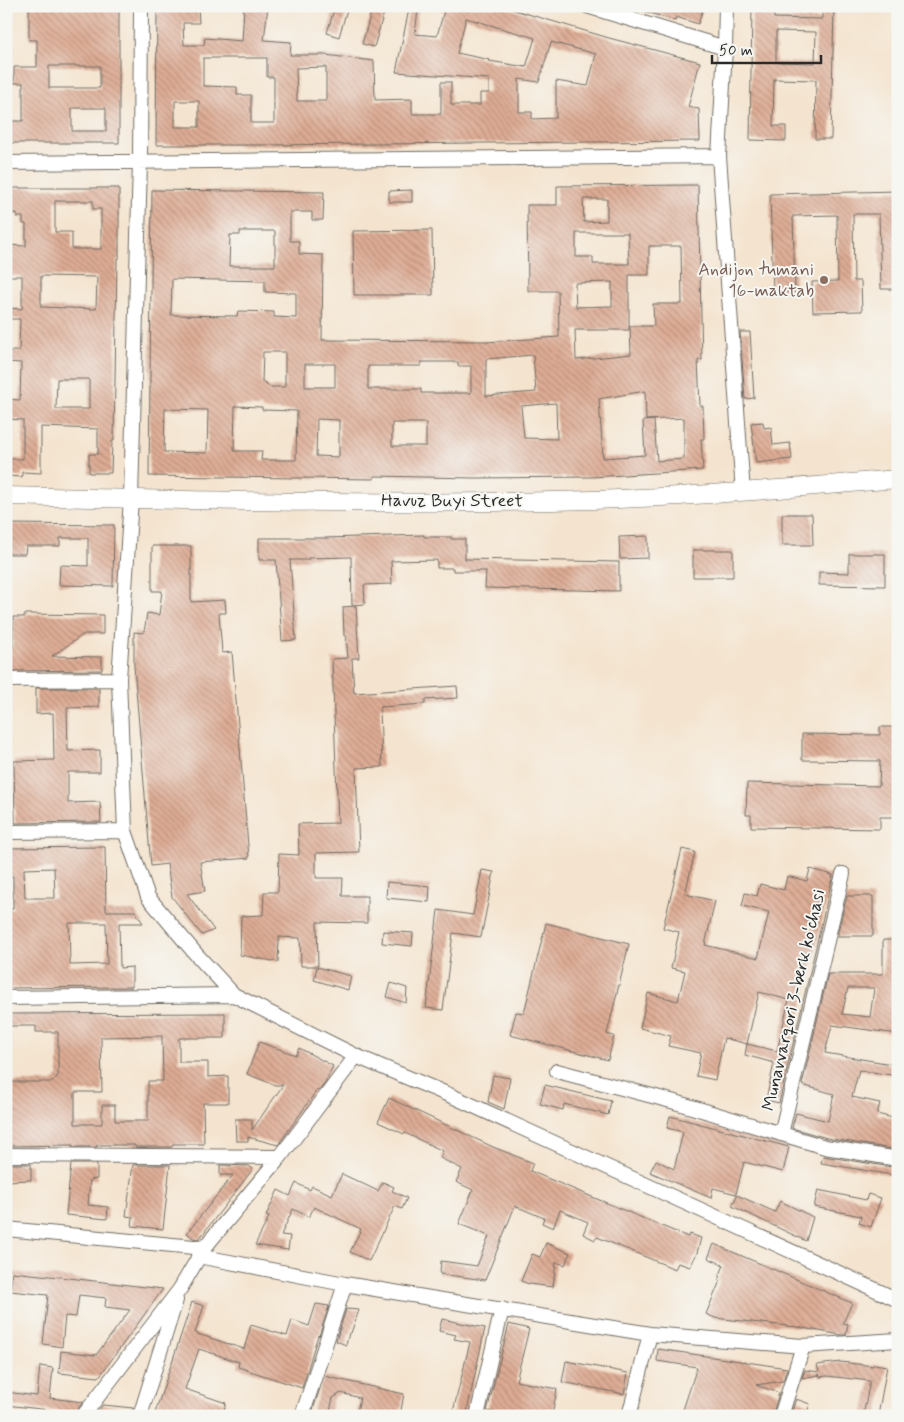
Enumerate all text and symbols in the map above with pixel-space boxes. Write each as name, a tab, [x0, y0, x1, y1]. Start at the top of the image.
scale bar	[712, 32, 820, 64]
text: 50 m	[719, 41, 753, 61]
place label: Andijon tumani 16-maktab	[698, 258, 814, 303]
marker: Andijon tumani 16-maktab	[818, 274, 830, 286]
street label: Havuz Buyi Street	[381, 489, 523, 513]
street label: Munavvarqori 3-berk koʻchasi	[757, 887, 831, 1113]

